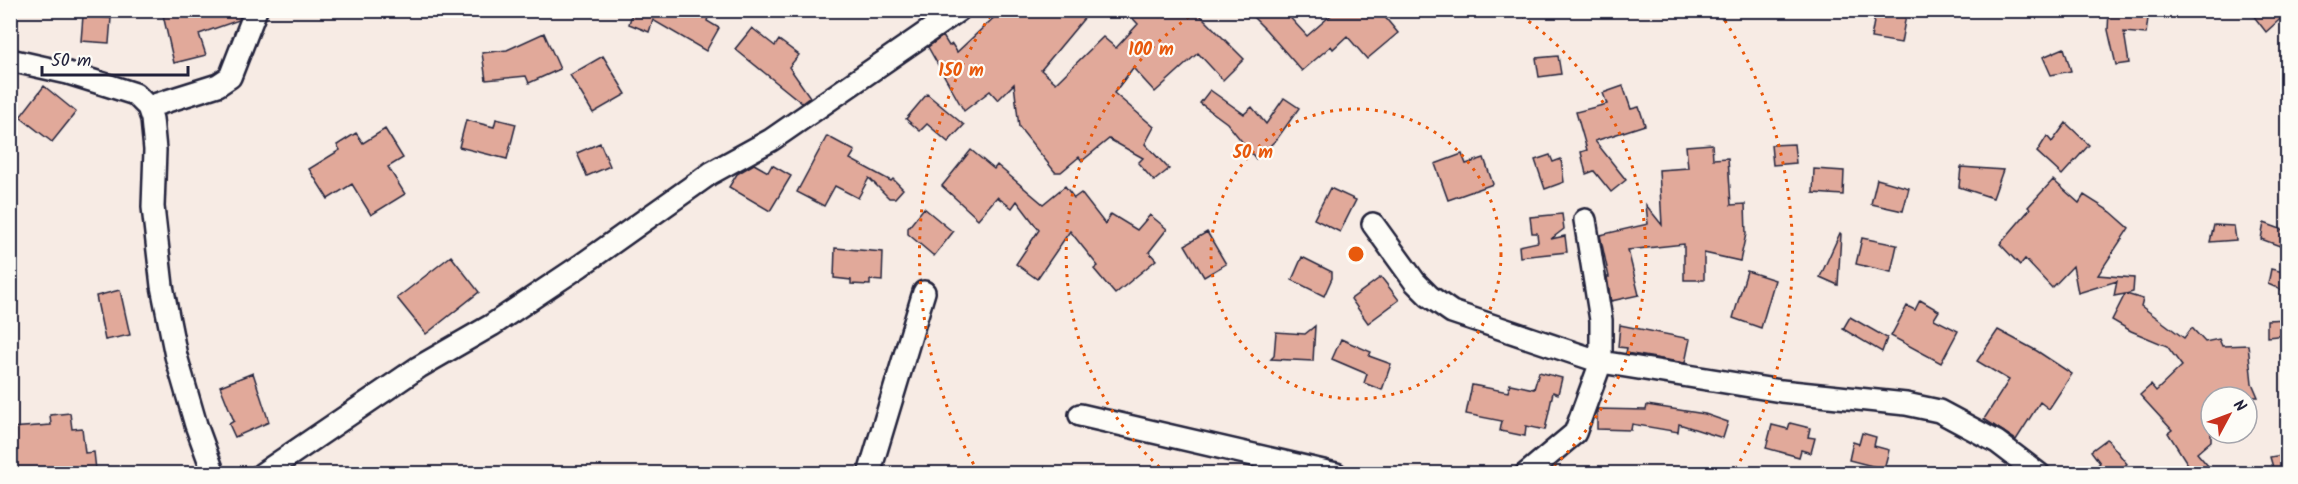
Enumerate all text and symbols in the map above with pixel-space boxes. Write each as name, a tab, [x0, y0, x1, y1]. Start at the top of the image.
text: 100 m	[1128, 36, 1174, 65]
scale bar	[42, 39, 188, 77]
text: 50 m	[51, 47, 91, 76]
text: 150 m	[938, 57, 984, 86]
text: 50 m	[1232, 139, 1273, 168]
centre of rings	[1346, 244, 1366, 264]
north arrow	[2199, 385, 2259, 445]
text: N	[2226, 394, 2252, 418]

